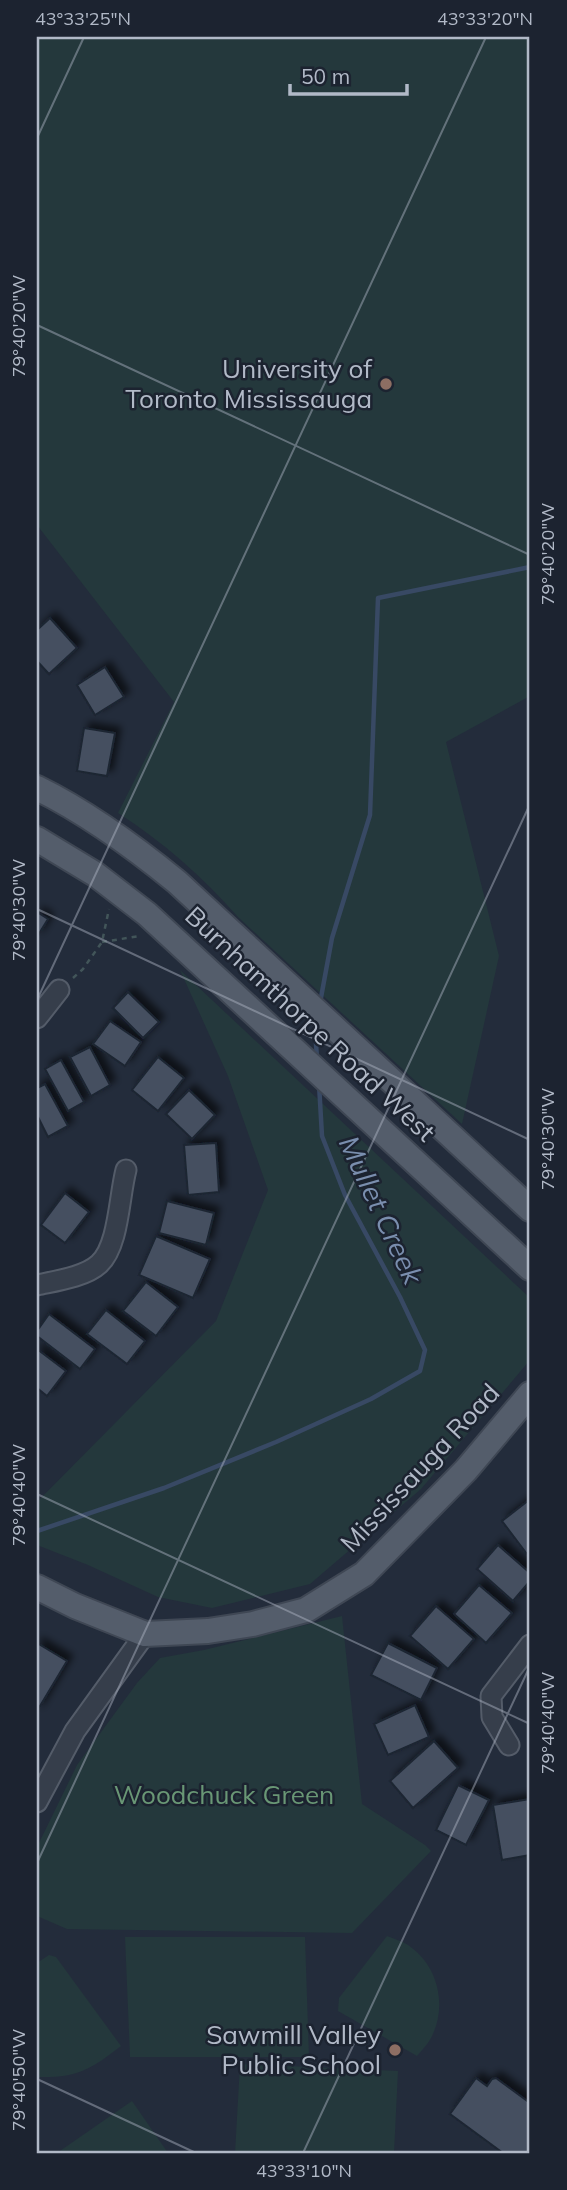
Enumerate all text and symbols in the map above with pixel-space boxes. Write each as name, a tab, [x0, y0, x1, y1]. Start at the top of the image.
text: 43°33'25"N	[35, 7, 131, 30]
text: 43°33'20"N	[437, 7, 533, 30]
scale bar	[290, 52, 408, 96]
text: 50 m	[301, 63, 350, 89]
text: 79°40'20"W	[7, 275, 30, 377]
place label: University of Toronto Mississauga	[125, 352, 373, 415]
marker: University of Toronto Mississauga	[378, 376, 394, 392]
text: 79°40'20"W	[536, 503, 559, 605]
text: 79°40'30"W	[7, 859, 30, 961]
street label: Burnhamthorpe Road West	[178, 899, 442, 1148]
text: 79°40'30"W	[536, 1088, 559, 1190]
water label: Mullet Creek	[332, 1130, 432, 1291]
street label: Mississauga Road	[333, 1376, 506, 1559]
text: 79°40'40"W	[7, 1444, 30, 1546]
text: 79°40'40"W	[536, 1672, 559, 1774]
park label: Woodchuck Green	[114, 1778, 334, 1811]
place label: Sawmill Valley Public School	[206, 2018, 381, 2081]
text: 79°40'50"W	[7, 2029, 30, 2131]
marker: Sawmill Valley Public School	[387, 2042, 403, 2058]
text: 43°33'10"N	[256, 2159, 352, 2182]

